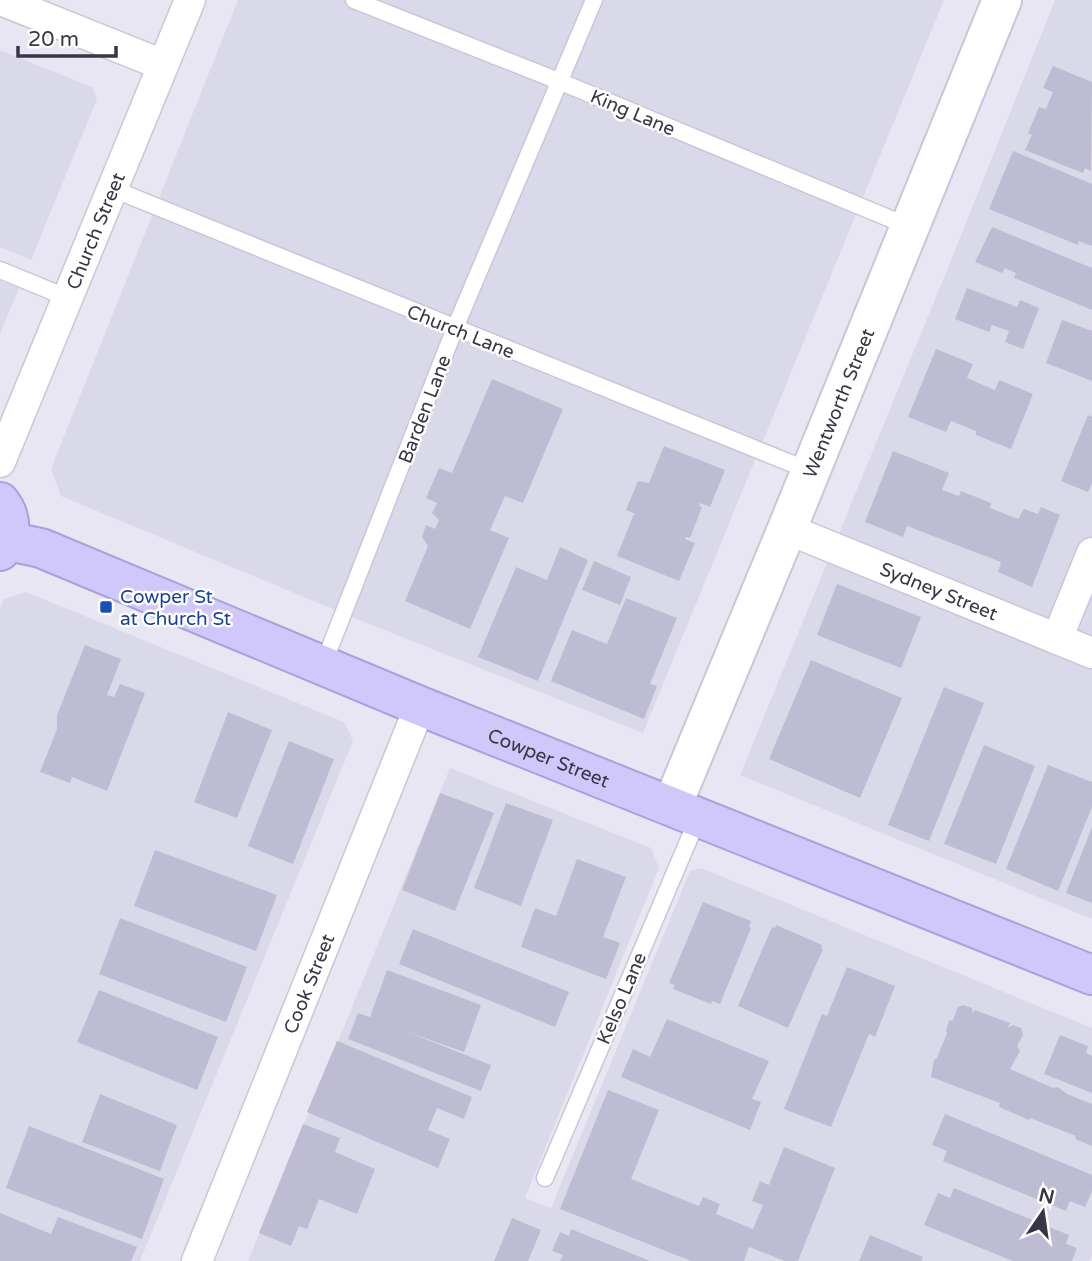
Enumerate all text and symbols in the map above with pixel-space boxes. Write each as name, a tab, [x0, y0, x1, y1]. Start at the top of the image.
scale bar	[18, 14, 116, 58]
text: 20 m	[28, 27, 79, 52]
street label: King Lane	[587, 85, 678, 141]
street label: Church Street	[62, 169, 130, 293]
street label: Church Lane	[404, 300, 518, 363]
street label: Wentworth Street	[799, 325, 879, 481]
street label: Barden Lane	[394, 352, 456, 467]
street label: Sydney Street	[877, 558, 1001, 625]
place label: Cowper St at Church St	[120, 586, 231, 630]
marker: Cowper St at Church St	[98, 599, 114, 615]
street label: Cowper Street	[485, 724, 612, 793]
street label: Cook Street	[279, 931, 339, 1037]
street label: Kelso Lane	[593, 949, 651, 1048]
north arrow	[1008, 1177, 1078, 1247]
text: N	[1037, 1184, 1057, 1209]

